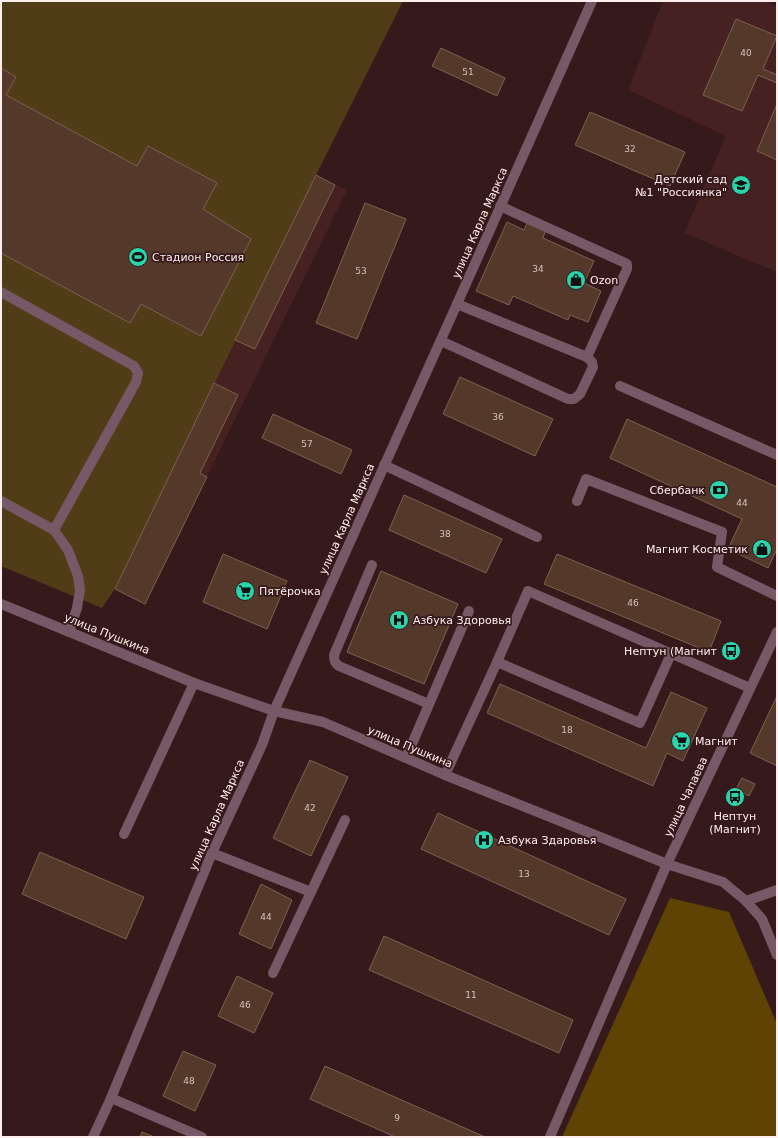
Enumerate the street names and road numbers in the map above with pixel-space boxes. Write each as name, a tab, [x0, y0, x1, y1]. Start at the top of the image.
street label: улица Карла Маркса	[450, 166, 510, 280]
street label: улица Карла Маркса	[317, 462, 377, 576]
street label: улица Пушкина	[62, 611, 152, 657]
street label: улица Пушкина	[366, 723, 454, 771]
street label: улица Чапаева	[662, 755, 710, 839]
street label: улица Карла Маркса	[187, 758, 247, 872]

